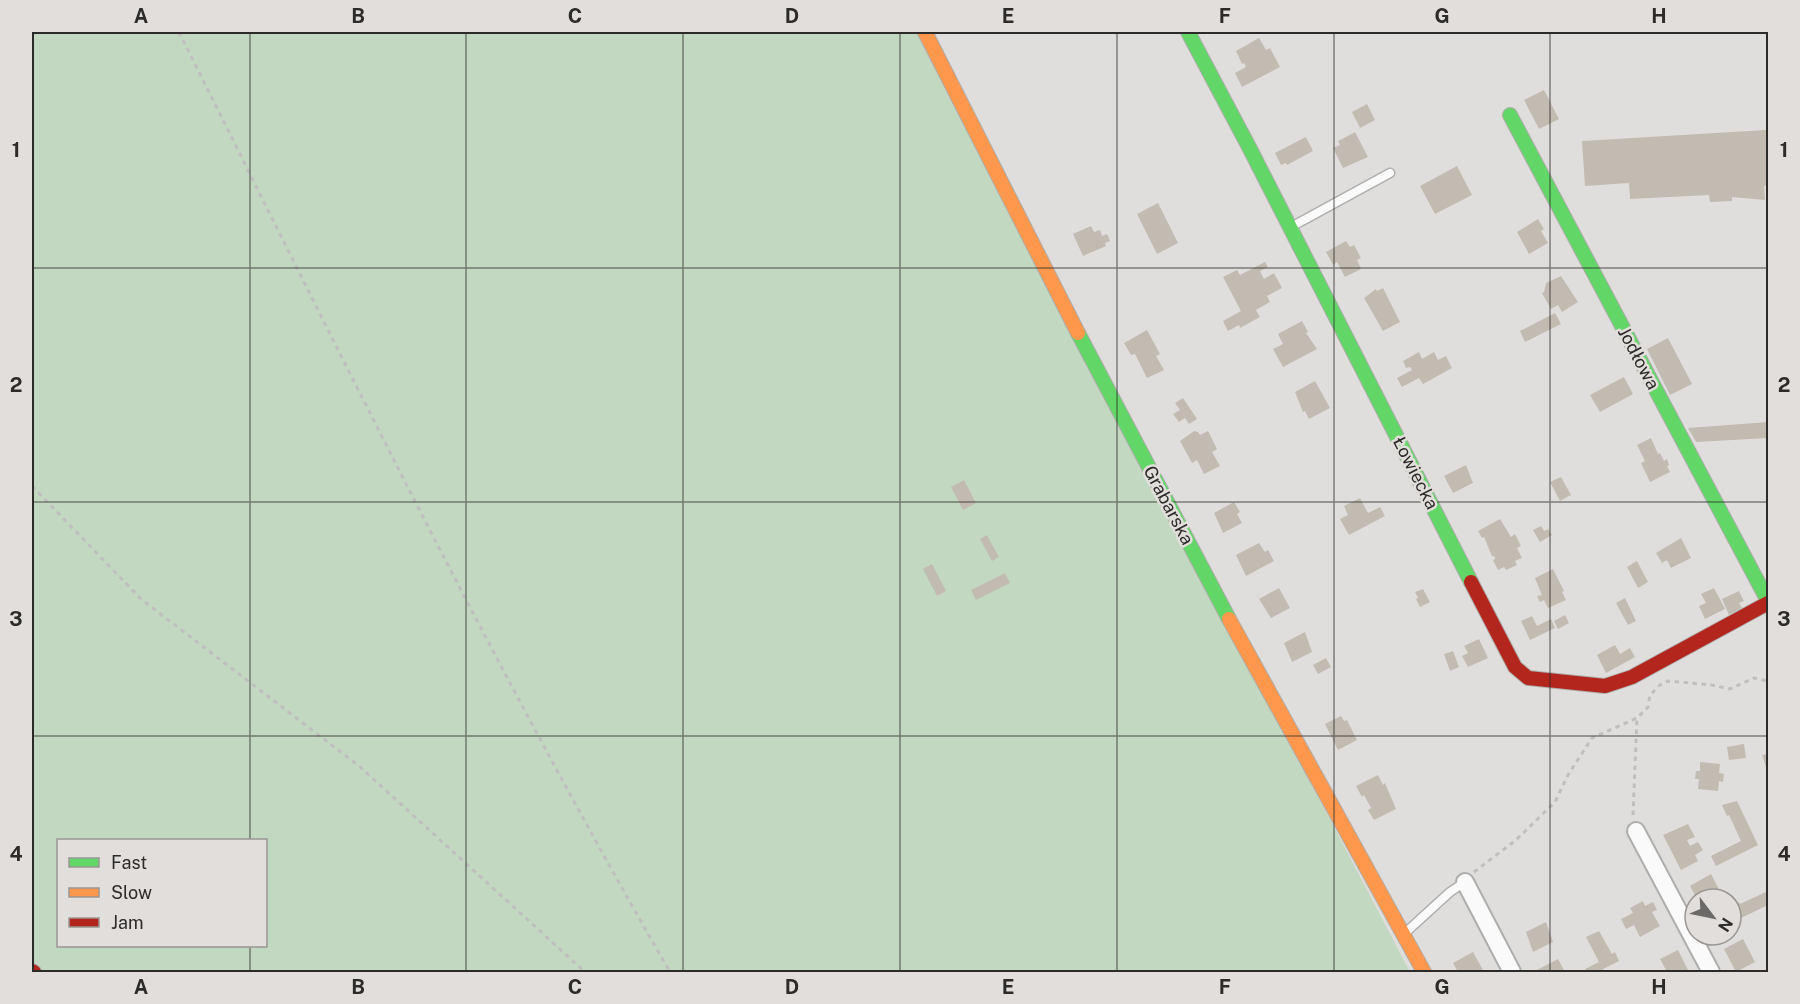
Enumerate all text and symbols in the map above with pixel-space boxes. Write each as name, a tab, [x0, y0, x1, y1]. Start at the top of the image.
text: A	[134, 4, 148, 28]
text: B	[351, 4, 365, 28]
text: C	[568, 4, 582, 28]
text: D	[785, 4, 799, 28]
text: E	[1002, 4, 1014, 28]
text: F	[1219, 4, 1231, 28]
text: G	[1434, 4, 1450, 28]
text: H	[1651, 4, 1667, 28]
text: 1	[12, 138, 20, 162]
text: 1	[1780, 138, 1788, 162]
street label: Jodłowa	[1614, 323, 1664, 393]
text: 2	[10, 373, 22, 397]
text: 2	[1778, 373, 1790, 397]
street label: Łowiecka	[1389, 433, 1443, 513]
street label: Grabarska	[1139, 462, 1199, 548]
text: 3	[9, 607, 23, 631]
text: 3	[1777, 607, 1791, 631]
legend	[57, 839, 267, 947]
text: 4	[9, 842, 23, 866]
text: 4	[1777, 842, 1791, 866]
text: Fast	[111, 852, 147, 873]
text: Slow	[111, 882, 152, 903]
north arrow	[1683, 887, 1743, 947]
text: Jam	[111, 912, 144, 933]
text: N	[1714, 914, 1737, 935]
text: A	[134, 975, 148, 999]
text: B	[351, 975, 365, 999]
text: C	[568, 975, 582, 999]
text: D	[785, 975, 799, 999]
text: E	[1002, 975, 1014, 999]
text: F	[1219, 975, 1231, 999]
text: G	[1434, 975, 1450, 999]
text: H	[1651, 975, 1667, 999]

